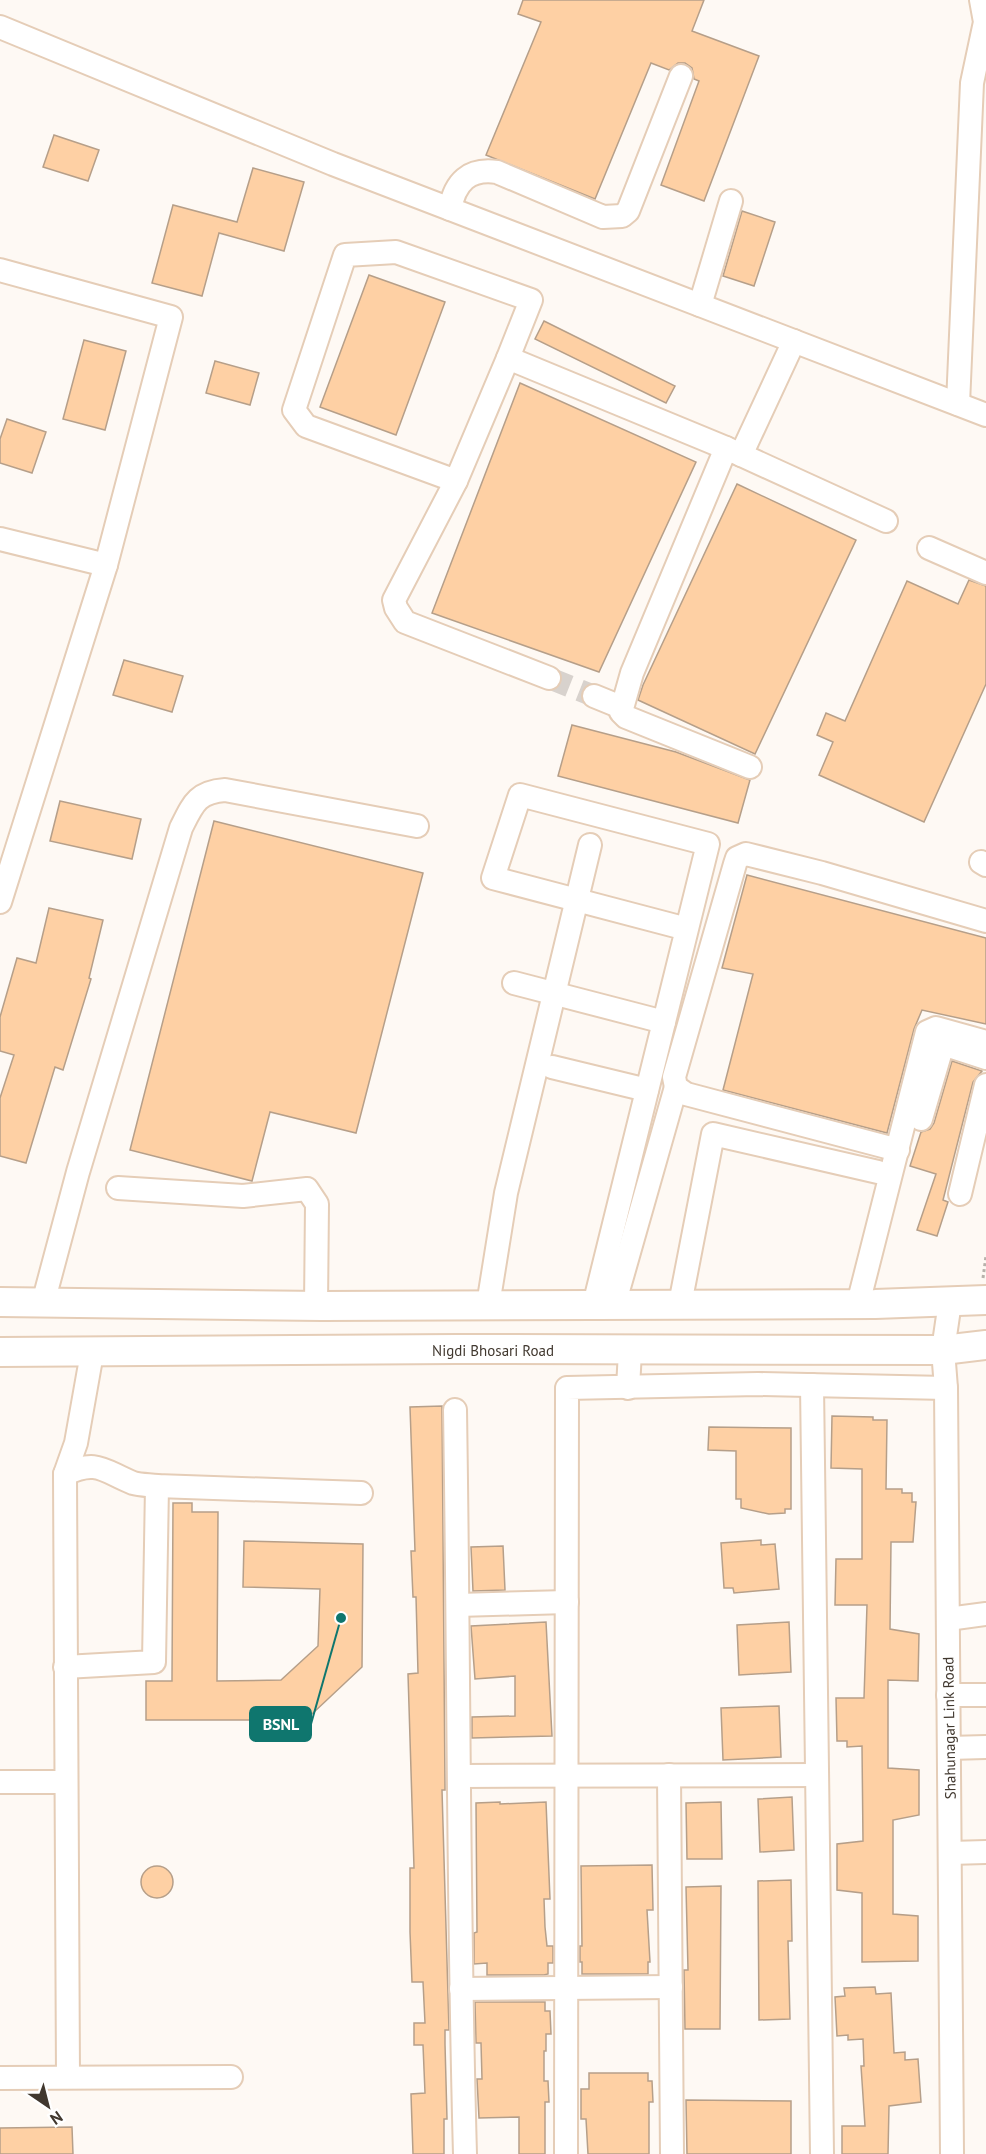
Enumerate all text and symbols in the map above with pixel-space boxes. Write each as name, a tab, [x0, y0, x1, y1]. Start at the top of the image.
street label: Nigdi Bhosari Road	[432, 1341, 554, 1360]
street label: Shahunagar Link Road	[938, 1657, 960, 1799]
callout: BSNL	[250, 1707, 311, 1741]
text: BSNL	[263, 1714, 300, 1734]
north arrow	[18, 2076, 78, 2136]
text: N	[47, 2107, 67, 2129]

